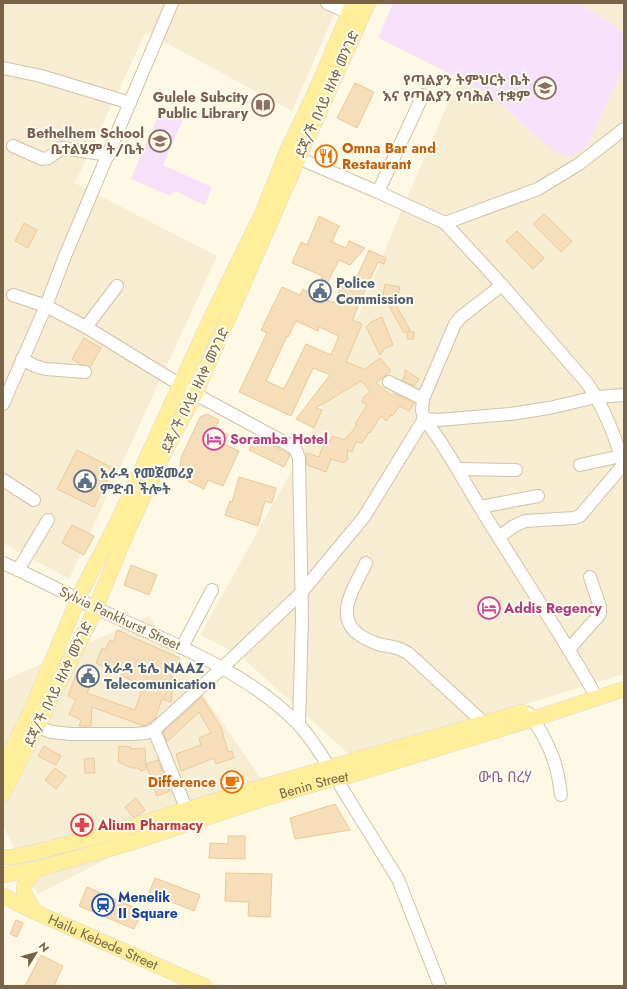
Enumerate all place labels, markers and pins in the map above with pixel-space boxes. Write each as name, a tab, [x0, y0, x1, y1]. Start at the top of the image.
place label: የጣልያን ትምህርት ቤት እና የጣልያን የባሕል ተቋም	[382, 70, 530, 106]
school or university icon: የጣልያን ትምህርት ቤት እና የጣልያን የባሕል ተቋም	[532, 75, 558, 101]
place label: Gulele Subcity Public Library	[153, 87, 249, 123]
library icon: Gulele Subcity Public Library	[250, 92, 276, 118]
place label: Bethelhem School ቤተልሄም ት/ቤት	[27, 123, 144, 159]
school or university icon: Bethelhem School ቤተልሄም ት/ቤት	[147, 128, 173, 154]
place label: Omna Bar and Restaurant	[342, 138, 436, 174]
restaurant icon: Omna Bar and Restaurant	[313, 143, 339, 169]
place label: Police Commission	[336, 273, 414, 309]
public building icon: Police Commission	[307, 278, 333, 304]
hotel icon: Soramba Hotel	[201, 426, 227, 452]
place label: Soramba Hotel	[230, 429, 328, 449]
place label: አራዳ የመጀመሪያ ምድብ ችሎት	[100, 463, 194, 499]
public building icon: አራዳ የመጀመሪያ ምድብ ችሎት	[72, 468, 98, 494]
hotel icon: Addis Regency	[476, 595, 502, 621]
place label: Addis Regency	[503, 598, 603, 618]
place label: አራዳ ቴሌ NAAZ Telecomunication	[104, 658, 216, 694]
public building icon: አራዳ ቴሌ NAAZ Telecomunication	[75, 663, 101, 689]
cafe icon: Difference	[219, 769, 245, 795]
place label: Difference	[148, 772, 216, 792]
pharmacy icon: Alium Pharmacy	[69, 812, 95, 838]
place label: Alium Pharmacy	[97, 815, 204, 835]
place label: Menelik II Square	[118, 887, 178, 923]
station icon: Menelik II Square	[90, 892, 116, 918]

